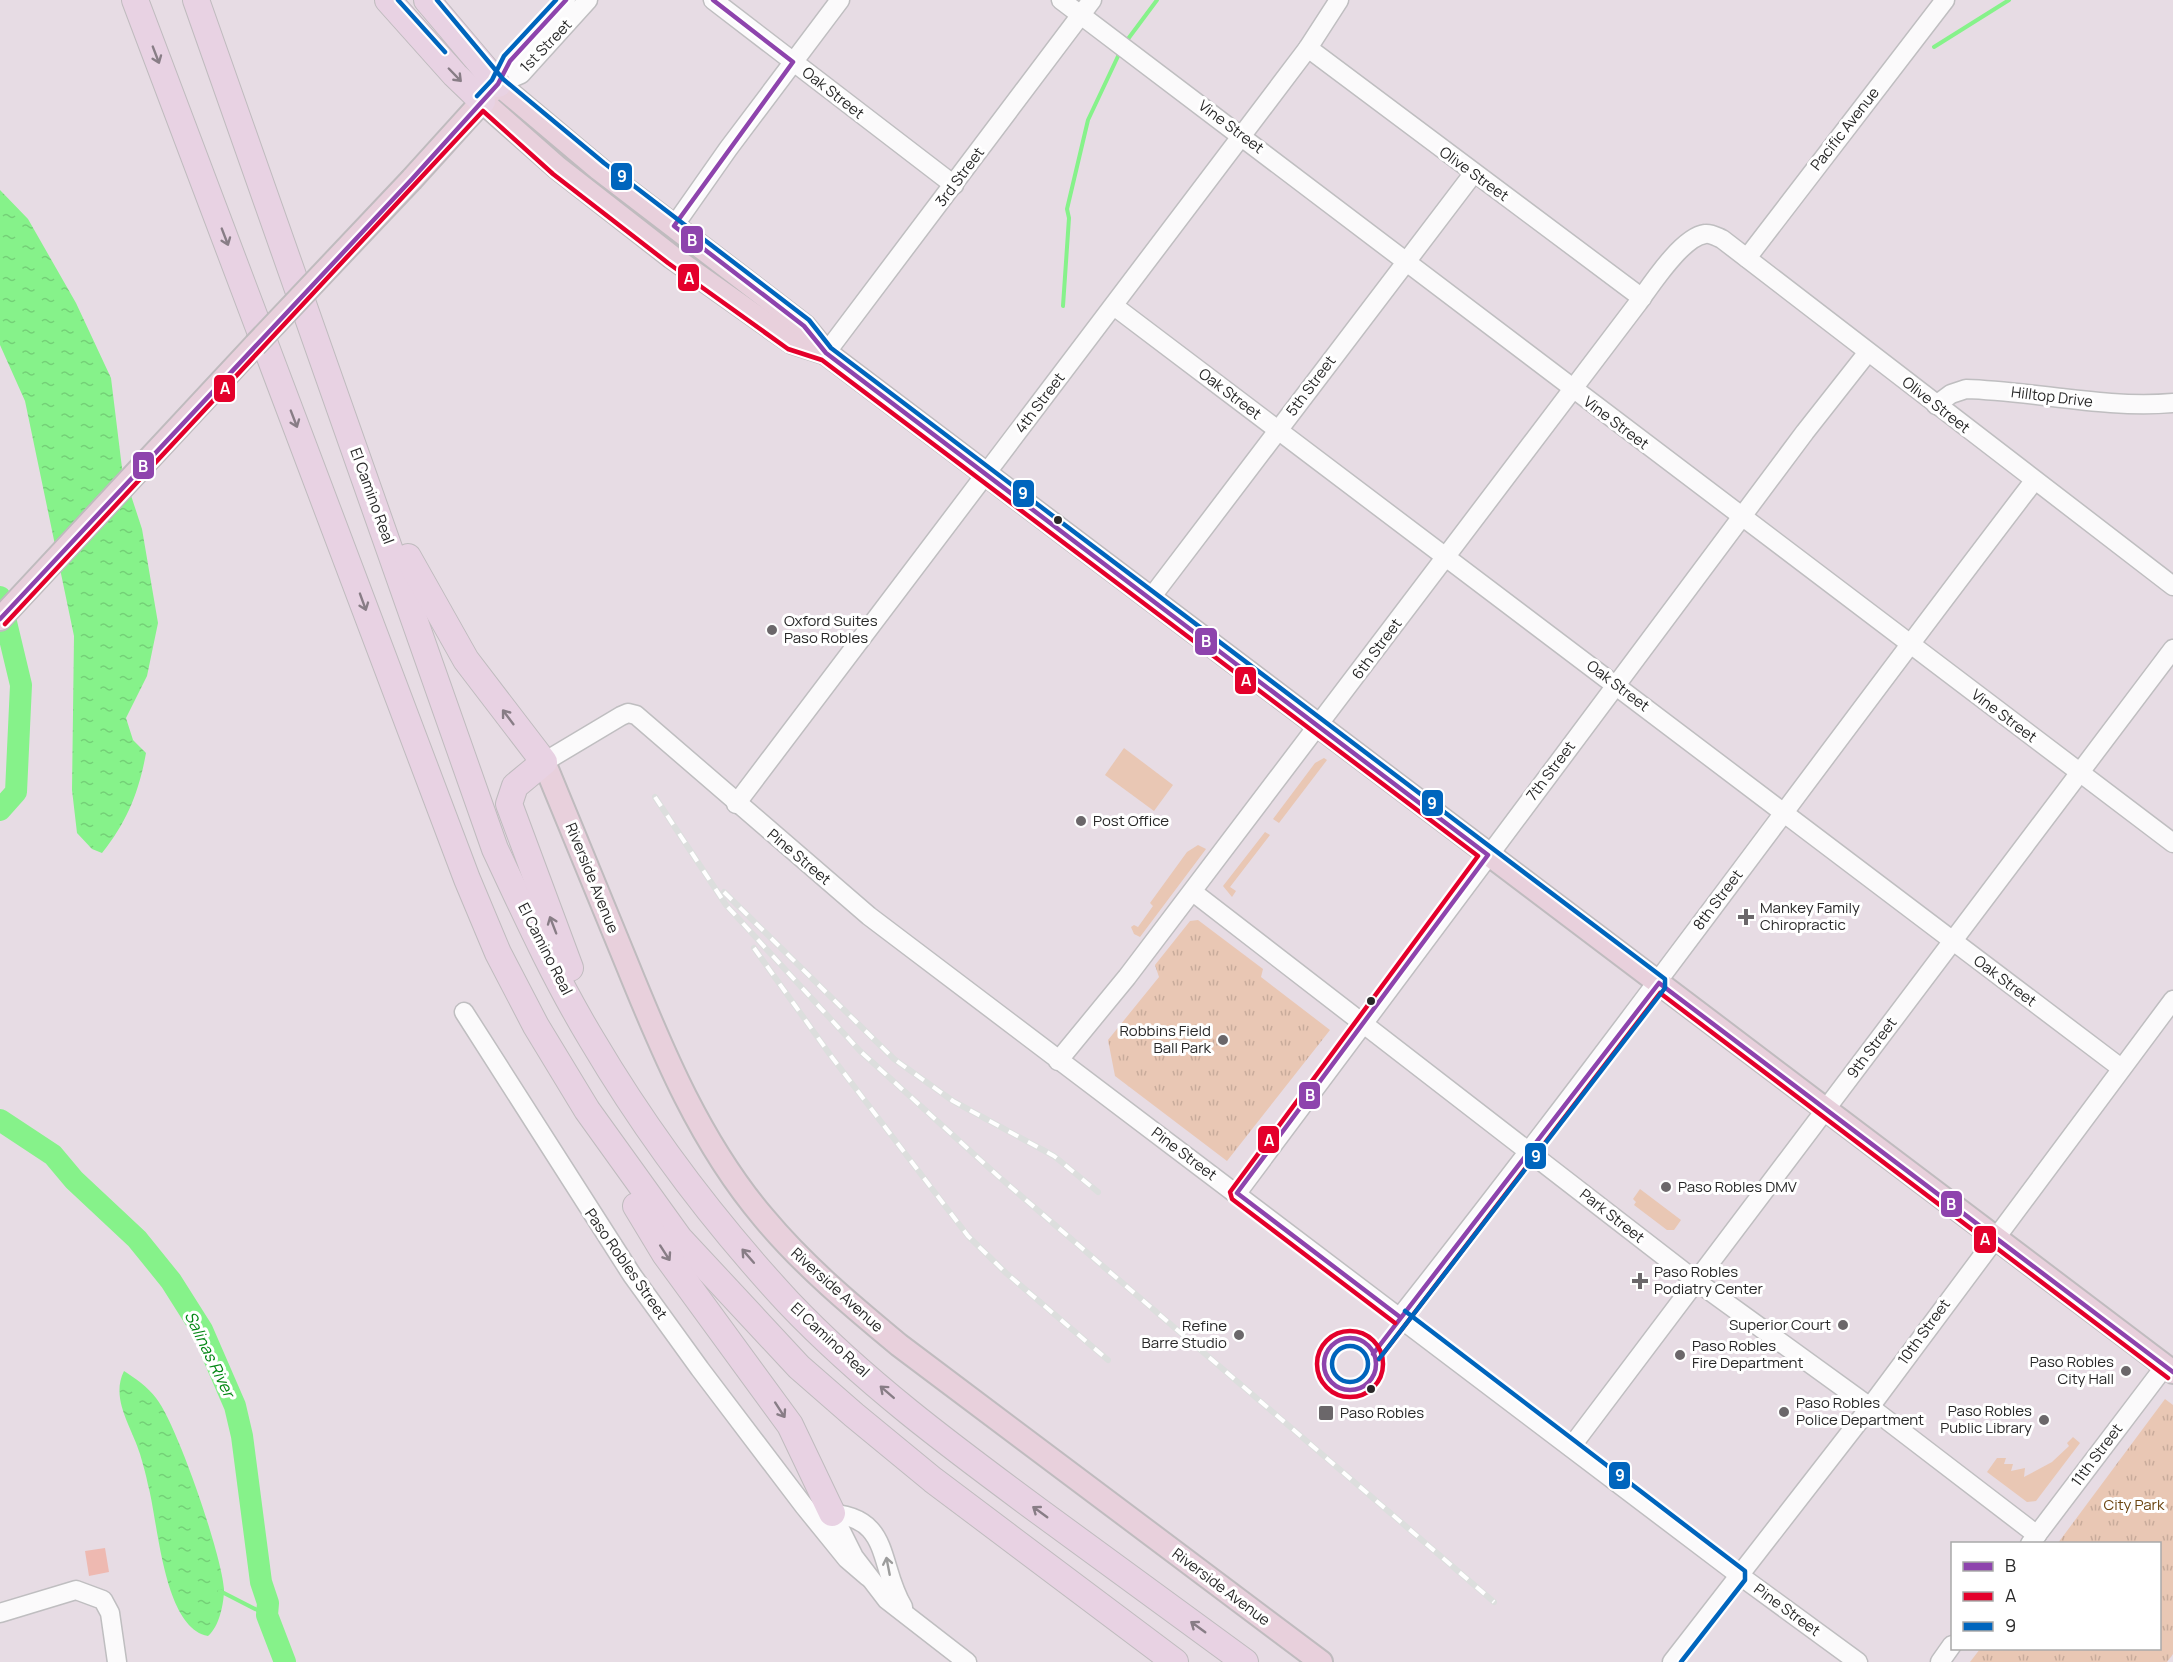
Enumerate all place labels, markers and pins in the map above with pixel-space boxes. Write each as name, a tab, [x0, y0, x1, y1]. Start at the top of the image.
unlabelled marker	[1052, 514, 1064, 526]
place label: Oxford Suites Paso Robles	[784, 610, 878, 648]
marker: Oxford Suites Paso Robles	[765, 623, 779, 637]
place label: Post Office	[1093, 810, 1169, 831]
marker: Post Office	[1074, 814, 1088, 828]
place label: Mankey Family Chiropractic	[1760, 897, 1860, 935]
marker: Mankey Family Chiropractic	[1737, 908, 1755, 926]
unlabelled marker	[1365, 995, 1377, 1007]
place label: Robbins Field Ball Park	[1119, 1020, 1212, 1058]
marker: Robbins Field Ball Park	[1216, 1033, 1230, 1047]
place label: Paso Robles DMV	[1678, 1176, 1797, 1197]
marker: Paso Robles DMV	[1659, 1180, 1673, 1194]
place label: Paso Robles Podiatry Center	[1654, 1261, 1763, 1299]
marker: Paso Robles Podiatry Center	[1631, 1272, 1649, 1290]
place label: Superior Court	[1729, 1314, 1831, 1335]
place label: Refine Barre Studio	[1142, 1315, 1227, 1353]
marker: Superior Court	[1836, 1318, 1850, 1332]
marker: Refine Barre Studio	[1232, 1328, 1246, 1342]
place label: Paso Robles Fire Department	[1692, 1335, 1803, 1373]
marker: Paso Robles Fire Department	[1673, 1348, 1687, 1362]
place label: Paso Robles City Hall	[2030, 1351, 2114, 1389]
marker: Paso Robles City Hall	[2119, 1364, 2133, 1378]
unlabelled marker	[1365, 1383, 1377, 1395]
place label: Paso Robles Police Department	[1796, 1392, 1924, 1430]
place label: Paso Robles Public Library	[1940, 1400, 2032, 1438]
place label: Paso Robles	[1340, 1402, 1424, 1423]
marker: Paso Robles	[1317, 1404, 1335, 1422]
marker: Paso Robles Police Department	[1777, 1405, 1791, 1419]
marker: Paso Robles Public Library	[2037, 1413, 2051, 1427]

